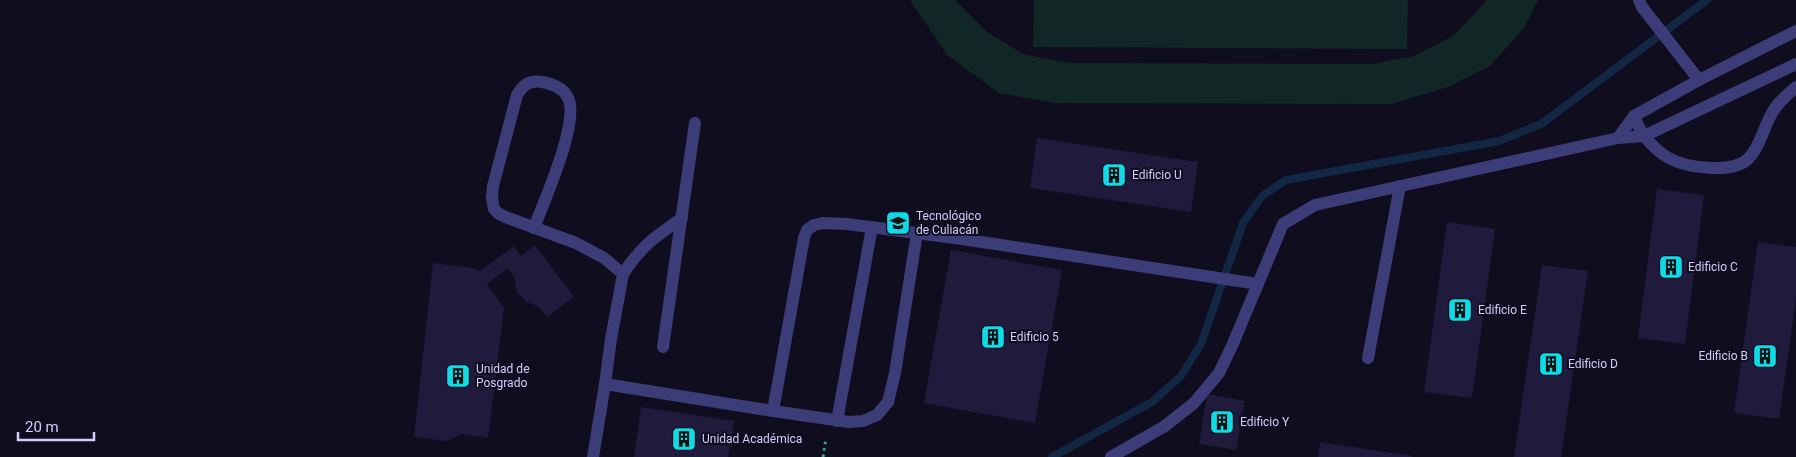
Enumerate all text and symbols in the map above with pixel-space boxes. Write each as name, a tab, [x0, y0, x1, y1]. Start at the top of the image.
building icon: Edificio U	[1101, 162, 1127, 188]
place label: Edificio U	[1132, 168, 1182, 182]
place label: Tecnológico de Culiacán	[916, 209, 981, 237]
school or university icon: Tecnológico de Culiacán	[885, 210, 911, 236]
building icon: Edificio C	[1658, 254, 1684, 280]
place label: Edificio C	[1688, 260, 1738, 274]
building icon: Edificio E	[1447, 297, 1473, 323]
place label: Edificio E	[1478, 303, 1527, 317]
building icon: Edificio 5	[980, 324, 1006, 350]
place label: Edificio 5	[1010, 330, 1059, 344]
building icon: Edificio B	[1752, 343, 1778, 369]
place label: Edificio B	[1698, 349, 1748, 363]
building icon: Edificio D	[1538, 351, 1564, 377]
place label: Edificio D	[1568, 357, 1618, 371]
place label: Unidad de Posgrado	[476, 362, 530, 390]
building icon: Unidad de Posgrado	[445, 363, 471, 389]
building icon: Edificio Y	[1209, 409, 1235, 435]
scale bar	[18, 410, 94, 442]
place label: Edificio Y	[1240, 415, 1290, 429]
text: 20 m	[25, 418, 59, 436]
building icon: Unidad Académica	[671, 426, 697, 452]
place label: Unidad Académica	[702, 432, 802, 446]

